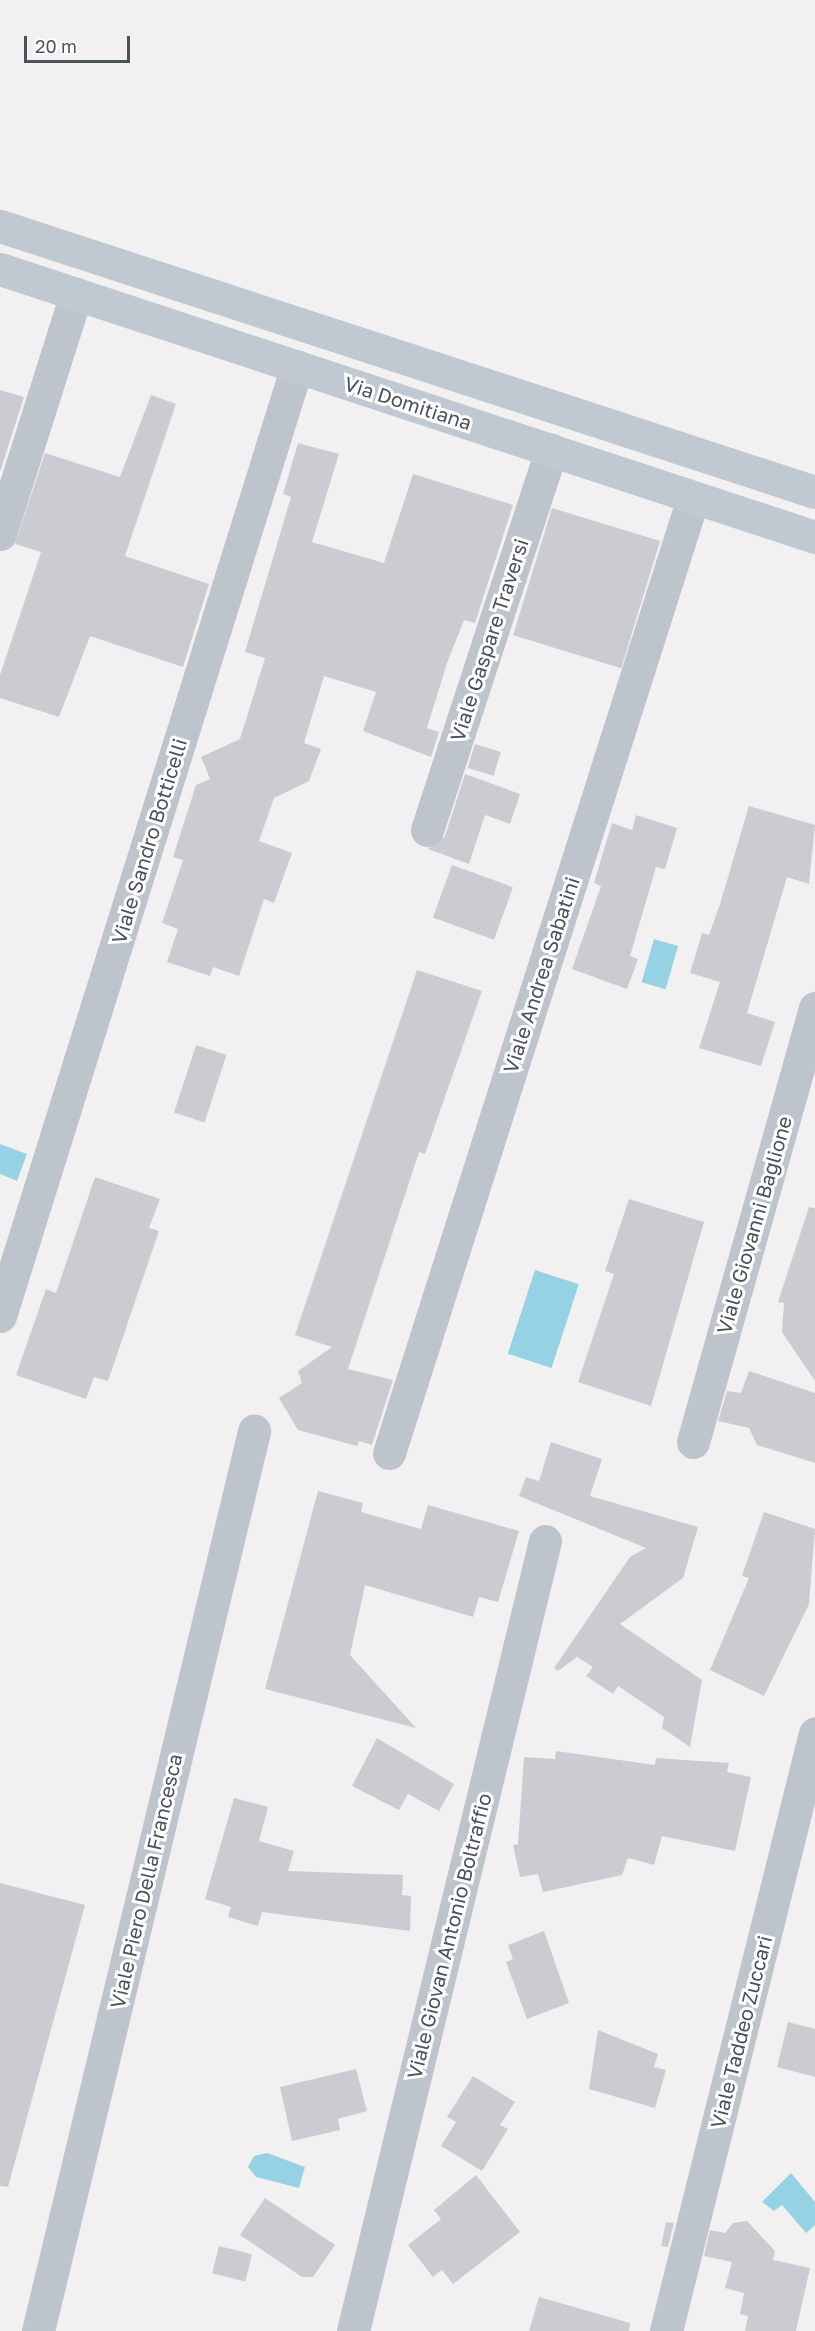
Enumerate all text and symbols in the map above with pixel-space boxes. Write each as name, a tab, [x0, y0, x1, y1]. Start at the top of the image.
scale bar	[27, 24, 134, 62]
text: 20 m	[35, 35, 77, 57]
street label: Via Domitiana	[341, 371, 475, 435]
street label: Viale Gaspare Traversi	[445, 536, 533, 744]
street label: Viale Sandro Botticelli	[106, 735, 192, 947]
street label: Viale Andrea Sabatini	[498, 874, 584, 1076]
street label: Viale Giovanni Baglione	[711, 1113, 797, 1337]
street label: Viale Piero Della Francesca	[105, 1751, 187, 2011]
street label: Viale Giovan Antonio Boltraffio	[402, 1791, 496, 2081]
street label: Viale Taddeo Zuccari	[705, 1933, 777, 2131]

